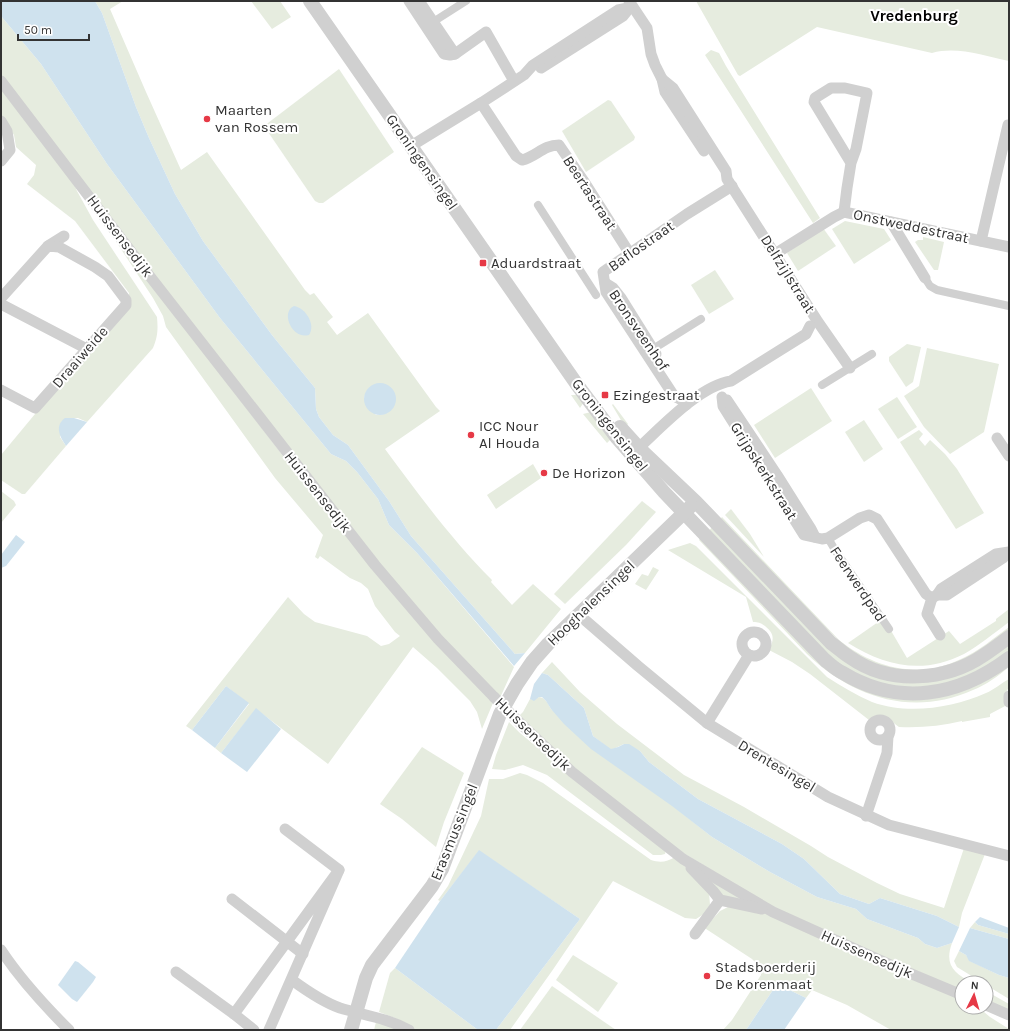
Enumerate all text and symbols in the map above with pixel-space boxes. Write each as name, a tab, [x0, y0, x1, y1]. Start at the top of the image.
district label: Vredenburg	[870, 6, 958, 25]
scale bar	[18, 16, 89, 42]
text: 50 m	[24, 23, 52, 37]
place label: Maarten van Rossem	[215, 101, 298, 136]
street label: Groningensingel	[382, 111, 462, 213]
marker: Maarten van Rossem	[202, 114, 212, 124]
street label: Beertastraat	[559, 152, 621, 234]
street label: Huissensedijk	[83, 191, 157, 281]
street label: Onstweddestraat	[852, 205, 971, 247]
street label: Baflostraat	[605, 217, 678, 275]
street label: Delfzijlstraat	[757, 232, 819, 317]
place label: Aduardstraat	[491, 254, 582, 272]
marker: Aduardstraat	[478, 258, 488, 268]
street label: Bronsveenhof	[605, 286, 673, 375]
street label: Draaiweide	[48, 322, 112, 392]
street label: Groningensingel	[568, 375, 652, 475]
place label: Ezingestraat	[613, 386, 700, 404]
marker: Ezingestraat	[600, 390, 610, 400]
place label: ICC Nour Al Houda	[479, 417, 540, 452]
street label: Grijpskerkstraat	[727, 419, 802, 524]
marker: ICC Nour Al Houda	[466, 430, 476, 440]
street label: Huissensedijk	[281, 448, 355, 536]
place label: De Horizon	[552, 464, 626, 482]
marker: De Horizon	[539, 468, 549, 478]
street label: Feerwerdpad	[826, 543, 890, 625]
street label: Hooghalensingel	[543, 557, 639, 649]
street label: Huissensedijk	[491, 693, 575, 775]
street label: Drentesingel	[735, 736, 819, 796]
street label: Erasmussingel	[426, 781, 482, 883]
street label: Huissensedijk	[818, 926, 916, 982]
place label: Stadsboerderij De Korenmaat	[715, 958, 816, 993]
marker: Stadsboerderij De Korenmaat	[702, 971, 712, 981]
north arrow	[954, 975, 994, 1015]
text: N	[970, 979, 979, 992]

